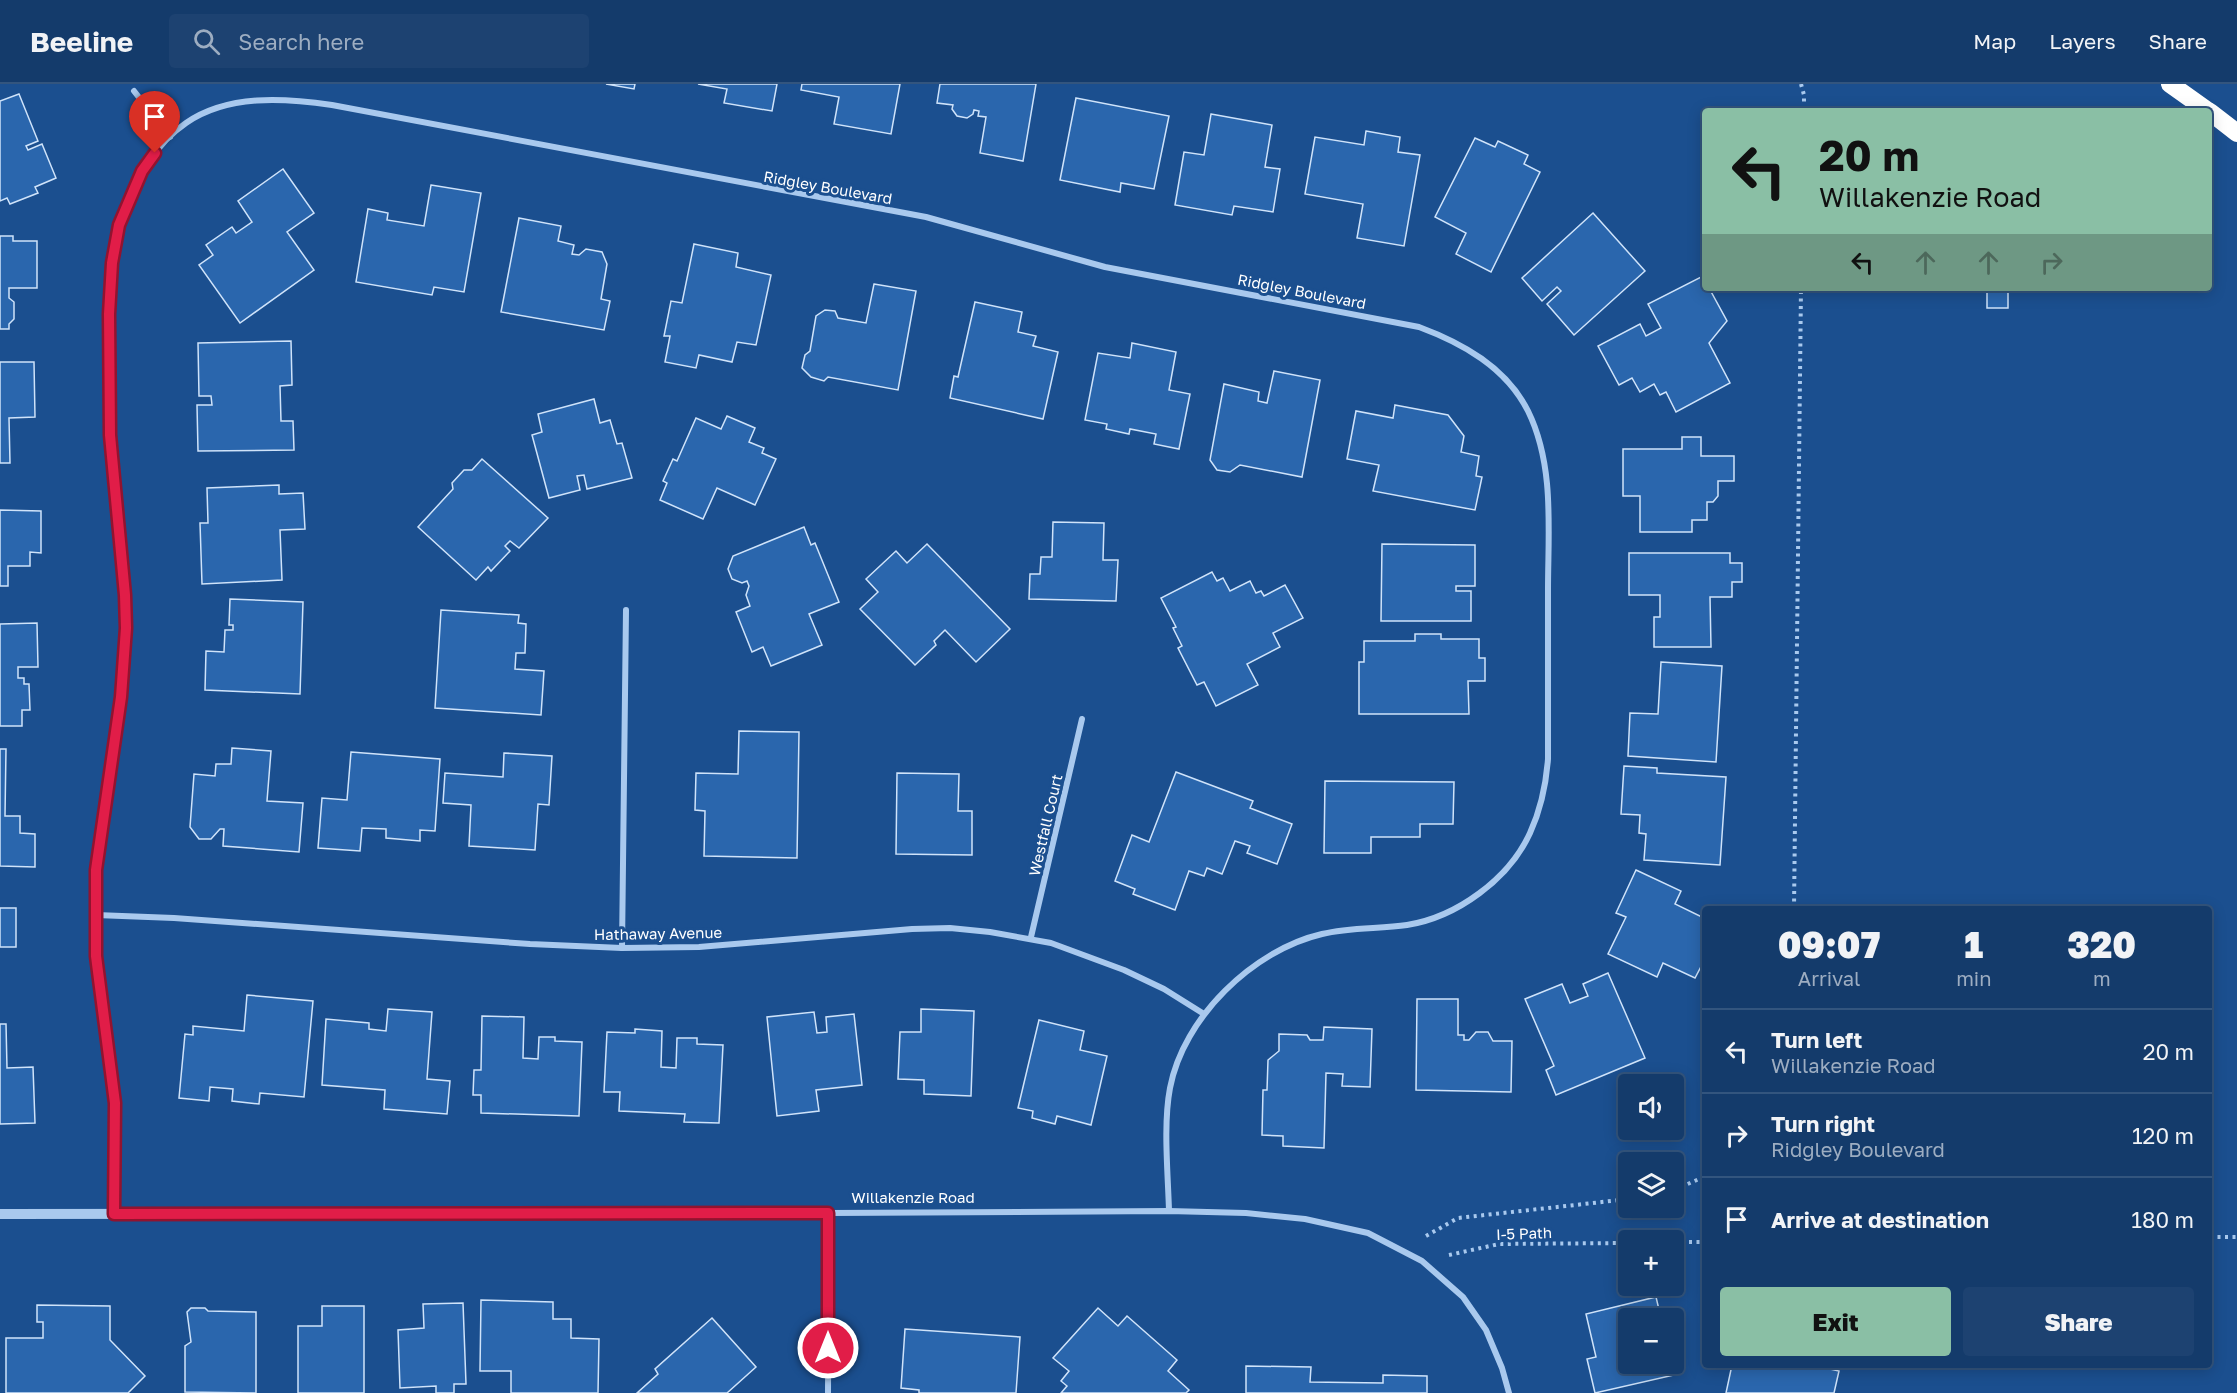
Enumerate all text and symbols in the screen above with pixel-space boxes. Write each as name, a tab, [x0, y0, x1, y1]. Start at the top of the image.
search box	[169, 14, 589, 68]
text: Beeline	[30, 25, 133, 58]
icon: search	[190, 25, 223, 58]
text: Search here	[238, 28, 364, 55]
text: Map	[1973, 28, 2016, 54]
text: Layers	[2049, 28, 2116, 54]
text: Share	[2149, 28, 2207, 54]
pin	[129, 91, 180, 153]
icon: arrive	[138, 100, 171, 133]
text: 20 m	[1819, 130, 1919, 180]
icon: left	[1720, 132, 1798, 210]
street label: Ridgley Boulevard	[762, 167, 894, 207]
text: Willakenzie Road	[1819, 181, 2041, 213]
icon: left	[1846, 246, 1879, 279]
icon: ahead	[1909, 246, 1942, 279]
icon: ahead	[1972, 246, 2005, 279]
icon: right	[2035, 246, 2068, 279]
street label: Ridgley Boulevard	[1236, 270, 1368, 312]
street label: Westfall Court	[1025, 772, 1065, 878]
street label: Hathaway Avenue	[594, 923, 723, 943]
text: 09:07	[1778, 923, 1880, 966]
text: 1	[1964, 923, 1983, 966]
text: 320	[2067, 923, 2136, 966]
text: Arrival	[1798, 966, 1860, 990]
text: min	[1956, 966, 1992, 990]
text: m	[2093, 966, 2111, 990]
text: Turn left	[1771, 1026, 1862, 1053]
icon: left	[1720, 1035, 1753, 1068]
text: 20 m	[2143, 1038, 2194, 1065]
text: Willakenzie Road	[1771, 1053, 1936, 1077]
map controls	[1618, 1074, 1684, 1374]
button: sound	[1618, 1074, 1684, 1140]
text: Turn right	[1771, 1110, 1875, 1137]
icon: right	[1720, 1119, 1753, 1152]
text: 120 m	[2132, 1122, 2194, 1149]
text: Ridgley Boulevard	[1771, 1137, 1945, 1161]
button: layers	[1618, 1152, 1684, 1218]
street label: Willakenzie Road	[851, 1188, 975, 1206]
icon: arrive	[1720, 1203, 1753, 1236]
text: Arrive at destination	[1771, 1206, 1989, 1233]
text: 180 m	[2131, 1206, 2194, 1233]
street label: I-5 Path	[1496, 1223, 1552, 1243]
button: +	[1618, 1230, 1684, 1296]
button: Exit	[1720, 1287, 1951, 1356]
button: Share	[1963, 1287, 2194, 1356]
button: −	[1618, 1308, 1684, 1374]
position arrow	[796, 1316, 860, 1380]

